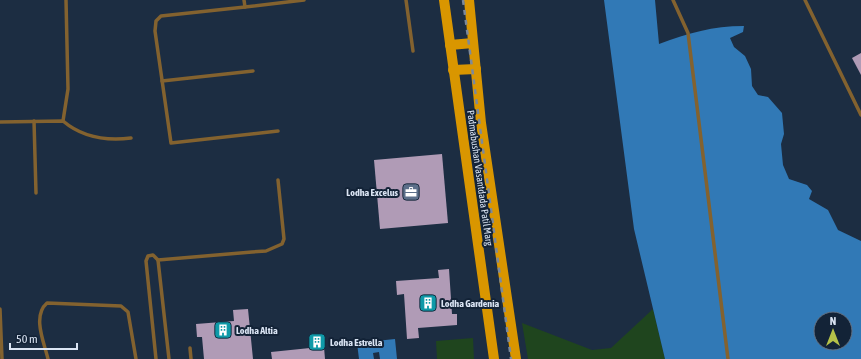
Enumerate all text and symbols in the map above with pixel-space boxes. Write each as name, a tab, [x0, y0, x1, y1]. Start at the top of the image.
street label: Padmabushan Vasantdada Patil Marg	[465, 109, 495, 247]
office icon: Lodha Excelus	[401, 182, 421, 202]
place label: Lodha Excelus	[346, 187, 398, 198]
building icon: Lodha Gardenia	[418, 293, 438, 313]
place label: Lodha Gardenia	[441, 298, 500, 309]
north arrow	[813, 311, 853, 351]
text: N	[830, 315, 836, 327]
building icon: Lodha Altia	[213, 320, 233, 340]
scale bar	[10, 325, 77, 351]
place label: Lodha Altia	[236, 325, 278, 336]
text: 50 m	[16, 332, 38, 346]
building icon: Lodha Estrella	[307, 332, 327, 352]
place label: Lodha Estrella	[330, 337, 383, 348]

